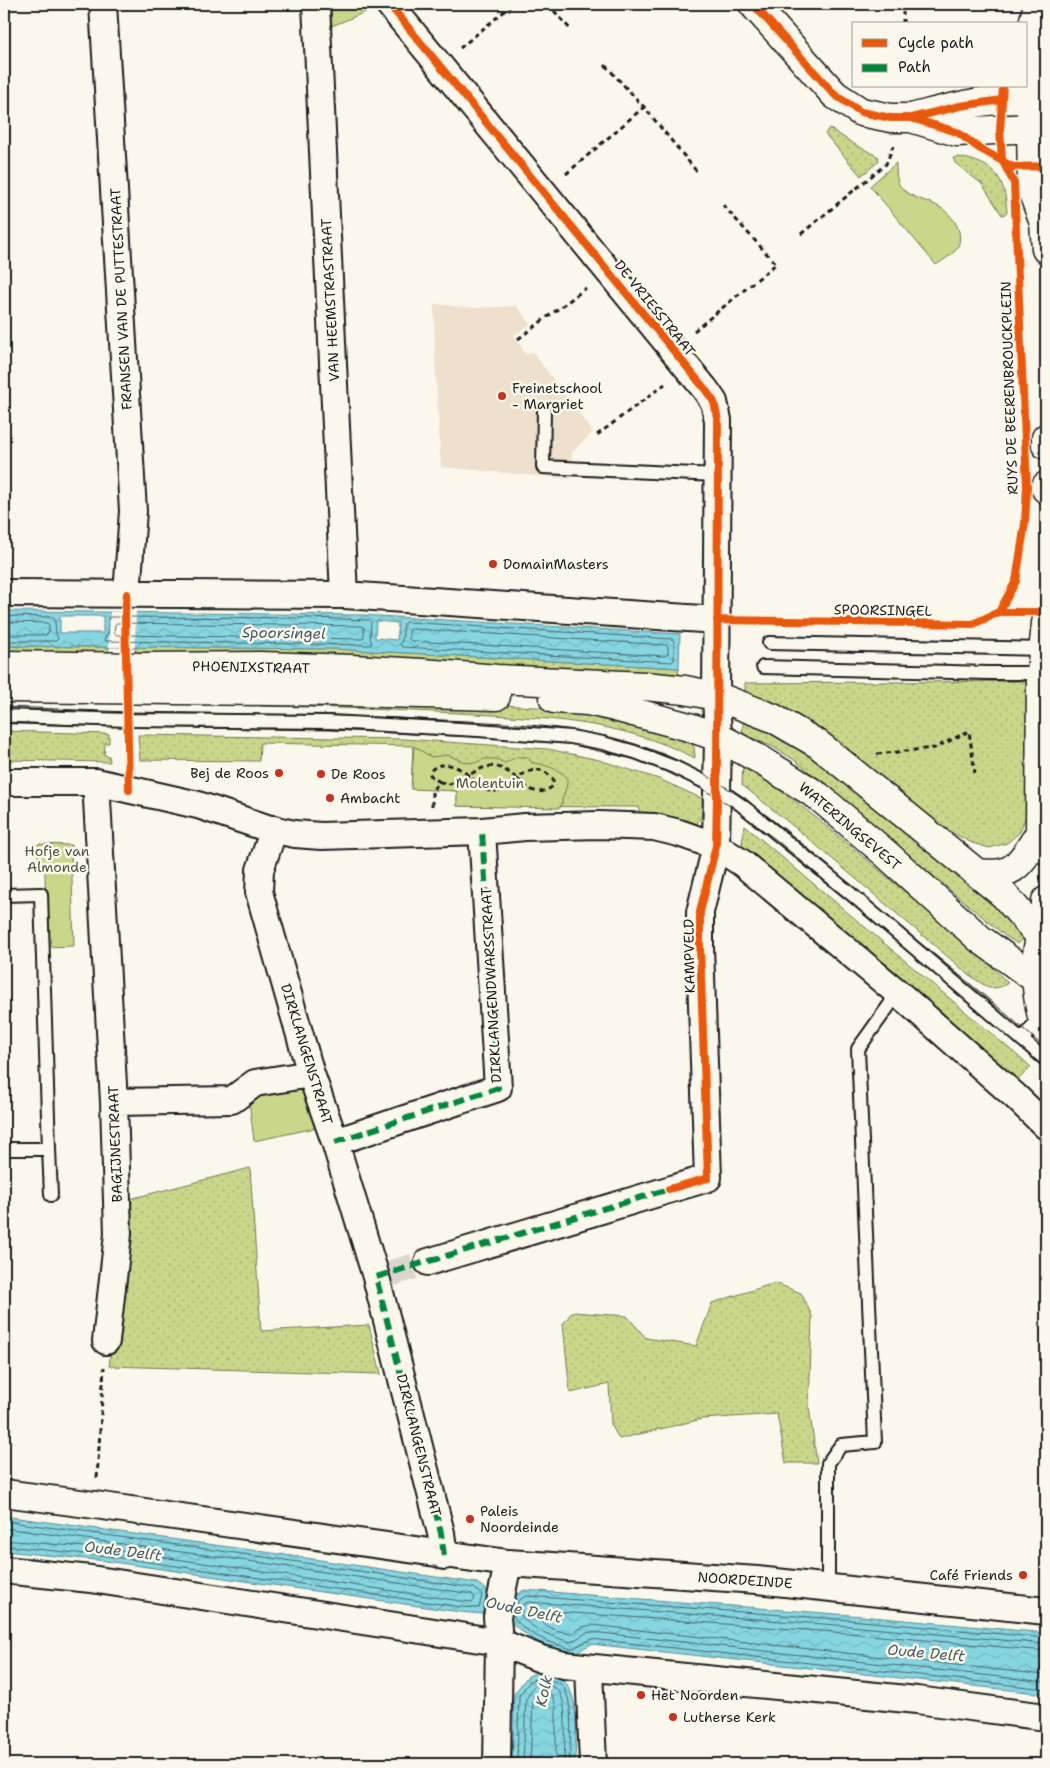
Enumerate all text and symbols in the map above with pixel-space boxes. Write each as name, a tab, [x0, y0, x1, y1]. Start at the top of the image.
legend	[852, 22, 1028, 88]
text: Cycle path	[898, 33, 974, 53]
text: Path	[898, 57, 931, 77]
street label: FRANSEN VAN DE PUTTESTRAAT	[106, 187, 136, 411]
street label: VAN HEEMSTRASTRAAT	[317, 217, 343, 382]
street label: DE VRIESSTRAAT	[611, 256, 700, 360]
street label: RUYS DE BEERENBROUCKPLEIN	[996, 281, 1022, 495]
place label: Freinetschool - Margriet	[512, 379, 603, 413]
marker: Freinetschool - Margriet	[496, 390, 508, 402]
place label: DomainMasters	[503, 555, 609, 573]
marker: DomainMasters	[487, 558, 499, 570]
street label: SPOORSINGEL	[834, 600, 932, 620]
water label: Spoorsingel	[242, 622, 326, 644]
street label: PHOENIXSTRAAT	[192, 657, 310, 677]
place label: Bej de Roos	[190, 764, 269, 782]
place label: De Roos	[331, 765, 386, 783]
marker: Bej de Roos	[273, 767, 285, 779]
marker: De Roos	[315, 768, 327, 780]
park label: Molentuin	[456, 774, 525, 792]
street label: WATERINGSEVEST	[795, 778, 905, 874]
place label: Ambacht	[340, 789, 400, 807]
marker: Ambacht	[324, 792, 336, 804]
park label: Hofje van Almonde	[25, 842, 90, 876]
street label: DIRKLANGENDWARSSTRAAT	[477, 886, 505, 1083]
street label: KAMPVELD	[679, 919, 699, 993]
street label: DIRKLANGENSTRAAT	[277, 981, 337, 1127]
street label: BAGIJNESTRAAT	[104, 1085, 126, 1203]
street label: DIRKLANGENSTRAAT	[393, 1372, 446, 1519]
place label: Paleis Noordeinde	[480, 1502, 559, 1536]
marker: Paleis Noordeinde	[464, 1513, 476, 1525]
water label: Oude Delft	[83, 1536, 163, 1566]
place label: Café Friends	[930, 1566, 1013, 1584]
street label: NOORDEINDE	[697, 1568, 793, 1592]
marker: Café Friends	[1017, 1569, 1029, 1581]
water label: Oude Delft	[484, 1592, 564, 1628]
water label: Oude Delft	[886, 1640, 966, 1666]
water label: Kolk	[531, 1673, 557, 1708]
place label: Het Noorden	[651, 1686, 739, 1704]
marker: Het Noorden	[635, 1689, 647, 1701]
place label: Lutherse Kerk	[683, 1708, 776, 1726]
marker: Lutherse Kerk	[667, 1711, 679, 1723]

